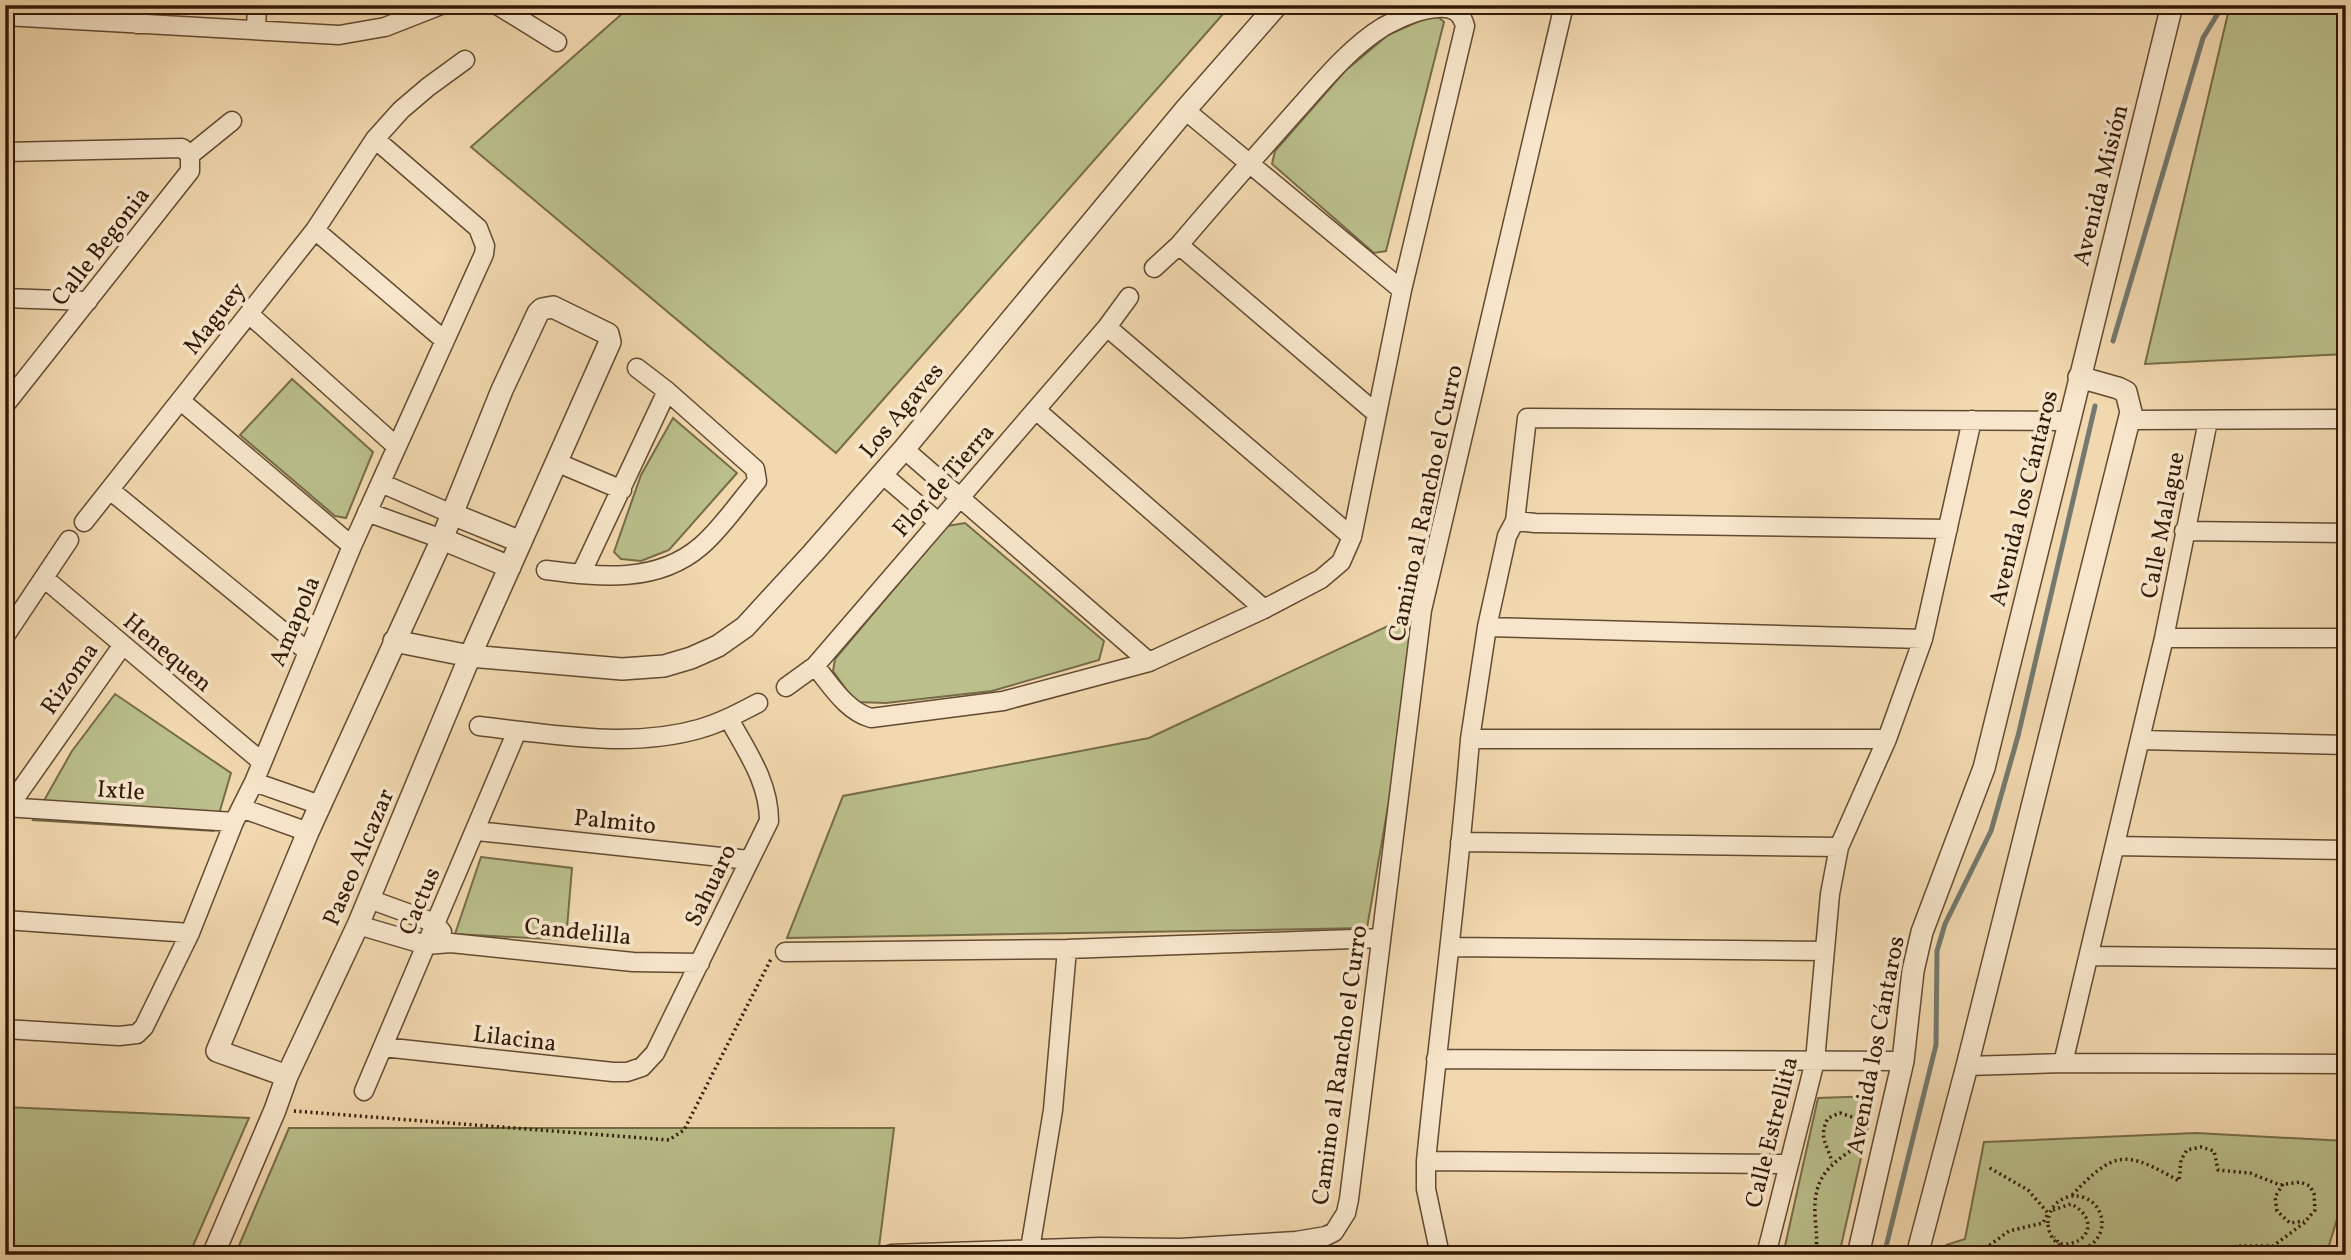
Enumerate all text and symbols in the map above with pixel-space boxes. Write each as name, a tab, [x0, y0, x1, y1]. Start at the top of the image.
street label: Avenida Misión	[2065, 101, 2138, 270]
street label: Calle Begonia	[44, 180, 159, 314]
street label: Maguey	[176, 276, 255, 363]
street label: Los Agaves	[852, 356, 953, 467]
street label: Camino al Rancho el Curro	[1381, 362, 1473, 645]
street label: Avenida los Cántaros	[1982, 387, 2068, 610]
street label: Flor de Tierra	[886, 417, 1004, 546]
street label: Calle Malague	[2133, 449, 2195, 602]
street label: Amapola	[262, 571, 330, 672]
street label: Henequen	[115, 606, 219, 701]
street label: Rizoma	[33, 636, 108, 722]
street label: Ixtle	[96, 773, 146, 811]
street label: Paseo Alcazar	[316, 784, 404, 932]
street label: Palmito	[572, 802, 658, 844]
street label: Sahuaro	[677, 839, 746, 933]
street label: Cactus	[391, 863, 450, 941]
street label: Candelilla	[523, 910, 633, 956]
street label: Camino al Rancho el Curro	[1305, 923, 1377, 1207]
street label: Avenida los Cántaros	[1839, 933, 1915, 1157]
street label: Lilacina	[471, 1018, 559, 1062]
street label: Calle Estrellita	[1738, 1053, 1808, 1212]

